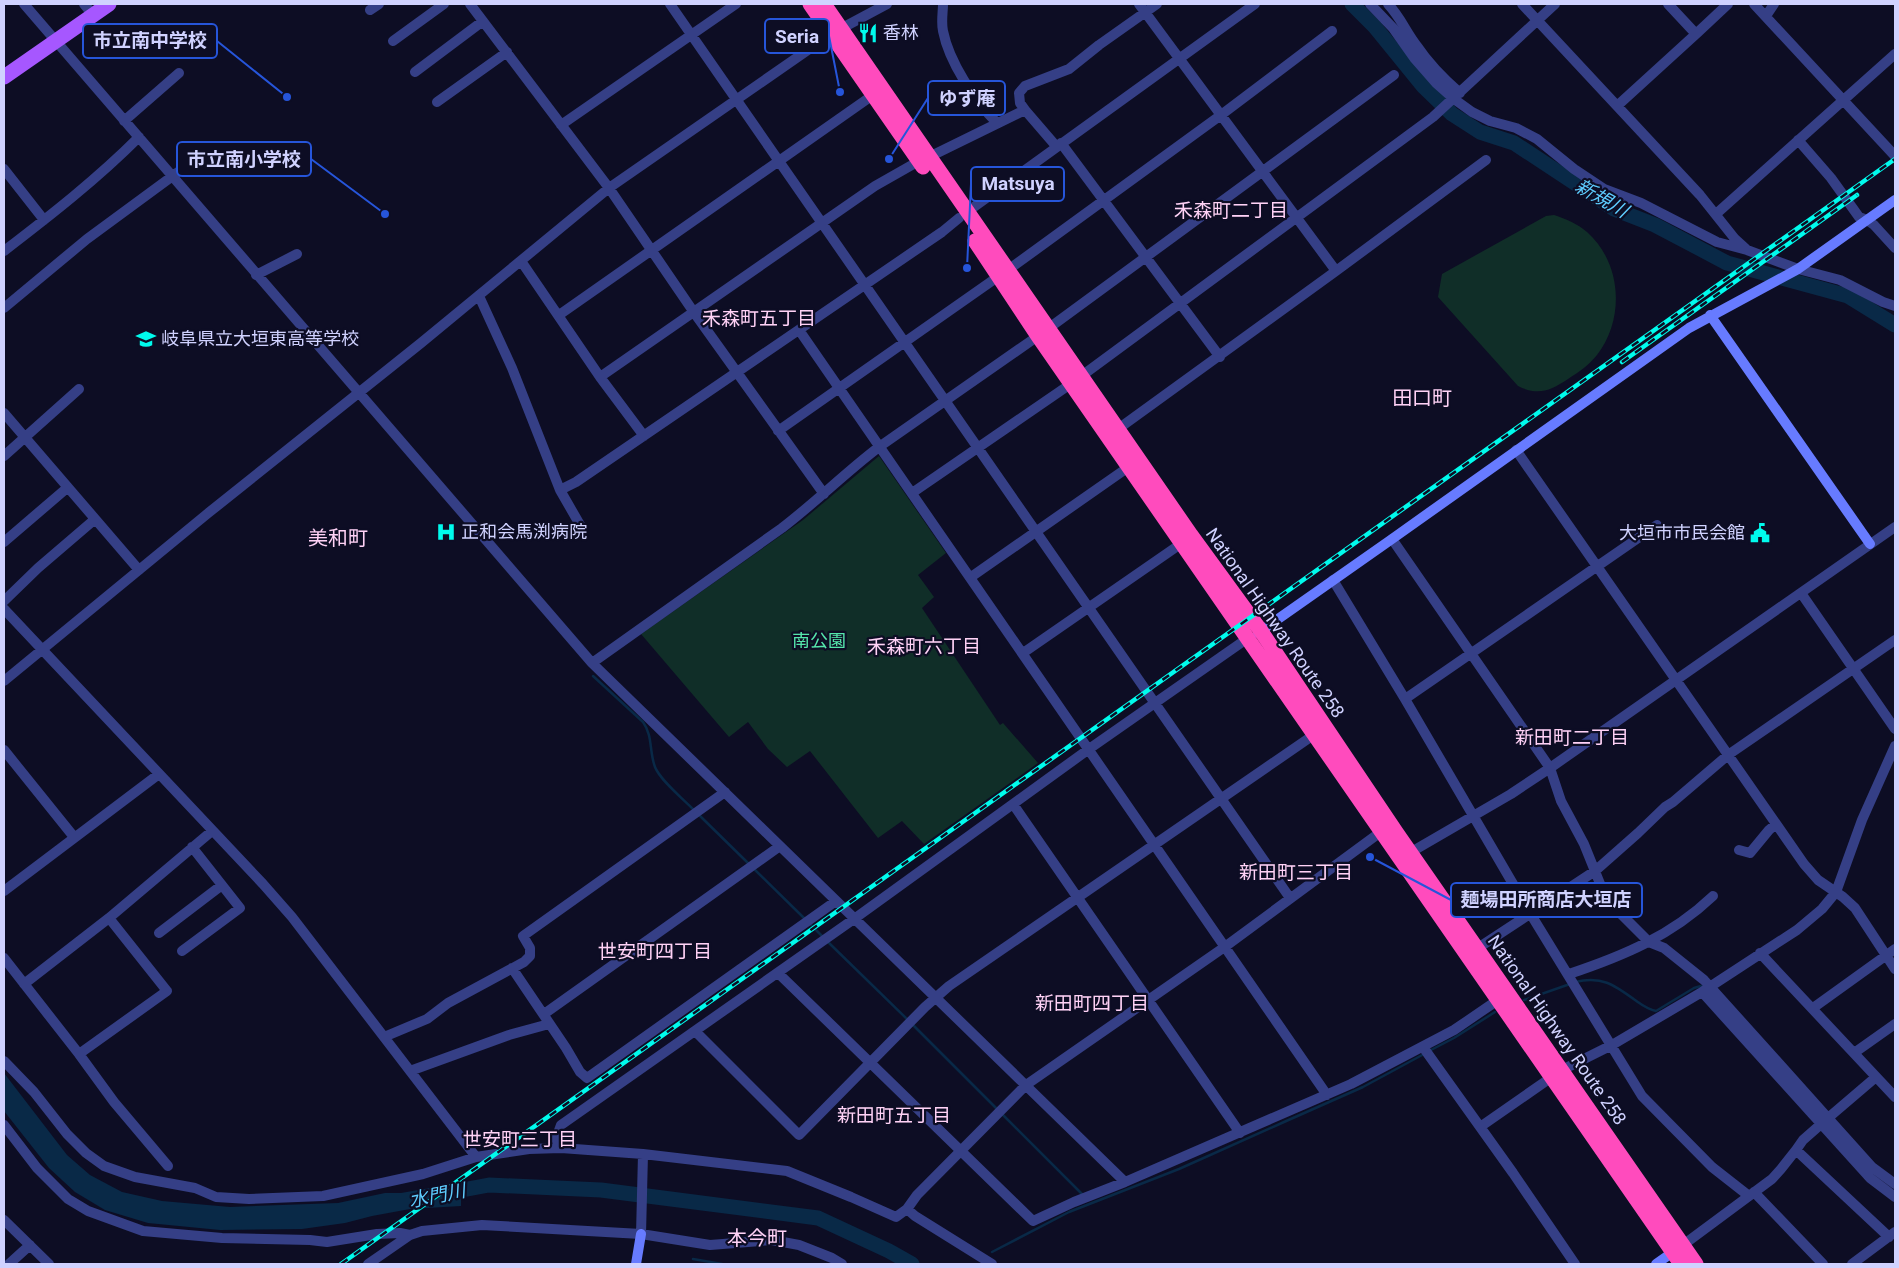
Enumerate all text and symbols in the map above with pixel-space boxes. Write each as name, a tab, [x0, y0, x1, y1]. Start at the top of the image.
callout: Seria	[765, 19, 829, 53]
restaurant icon: 香林	[857, 22, 879, 44]
place label: 香林	[883, 22, 919, 43]
callout: 市立南中学校	[83, 24, 217, 58]
text: Seria	[775, 25, 819, 48]
text: 市立南中学校	[93, 29, 207, 52]
callout: ゆず庵	[928, 81, 1005, 115]
text: ゆず庵	[938, 87, 996, 110]
callout: 市立南小学校	[177, 142, 311, 176]
text: 市立南小学校	[187, 148, 301, 171]
callout: Matsuya	[971, 167, 1064, 201]
text: Matsuya	[981, 172, 1055, 195]
water label: 新規川	[1571, 174, 1634, 224]
district label: 禾森町二丁目	[1174, 199, 1288, 222]
district label: 禾森町五丁目	[702, 307, 816, 330]
school or university icon: 岐阜県立大垣東高等学校	[135, 328, 157, 350]
place label: 岐阜県立大垣東高等学校	[161, 328, 359, 349]
district label: 田口町	[1392, 386, 1452, 410]
hospital icon: 正和会馬渕病院	[435, 521, 457, 543]
place label: 正和会馬渕病院	[461, 521, 587, 542]
place label: 大垣市市民会館	[1619, 522, 1745, 543]
public building icon: 大垣市市民会館	[1749, 522, 1771, 544]
street label: National Highway Route 258	[1202, 524, 1349, 722]
district label: 美和町	[308, 526, 368, 550]
park label: 南公園	[792, 630, 846, 651]
district label: 禾森町六丁目	[867, 635, 981, 658]
district label: 新田町二丁目	[1515, 726, 1629, 749]
district label: 新田町三丁目	[1239, 861, 1353, 884]
callout: 麺場田所商店大垣店	[1451, 883, 1642, 917]
text: 麺場田所商店大垣店	[1460, 888, 1632, 911]
street label: National Highway Route 258	[1484, 931, 1631, 1129]
district label: 世安町四丁目	[598, 940, 712, 963]
district label: 新田町四丁目	[1035, 992, 1149, 1015]
district label: 新田町五丁目	[837, 1104, 951, 1127]
district label: 世安町三丁目	[463, 1128, 577, 1151]
water label: 水門川	[407, 1178, 469, 1212]
district label: 本今町	[727, 1226, 787, 1250]

